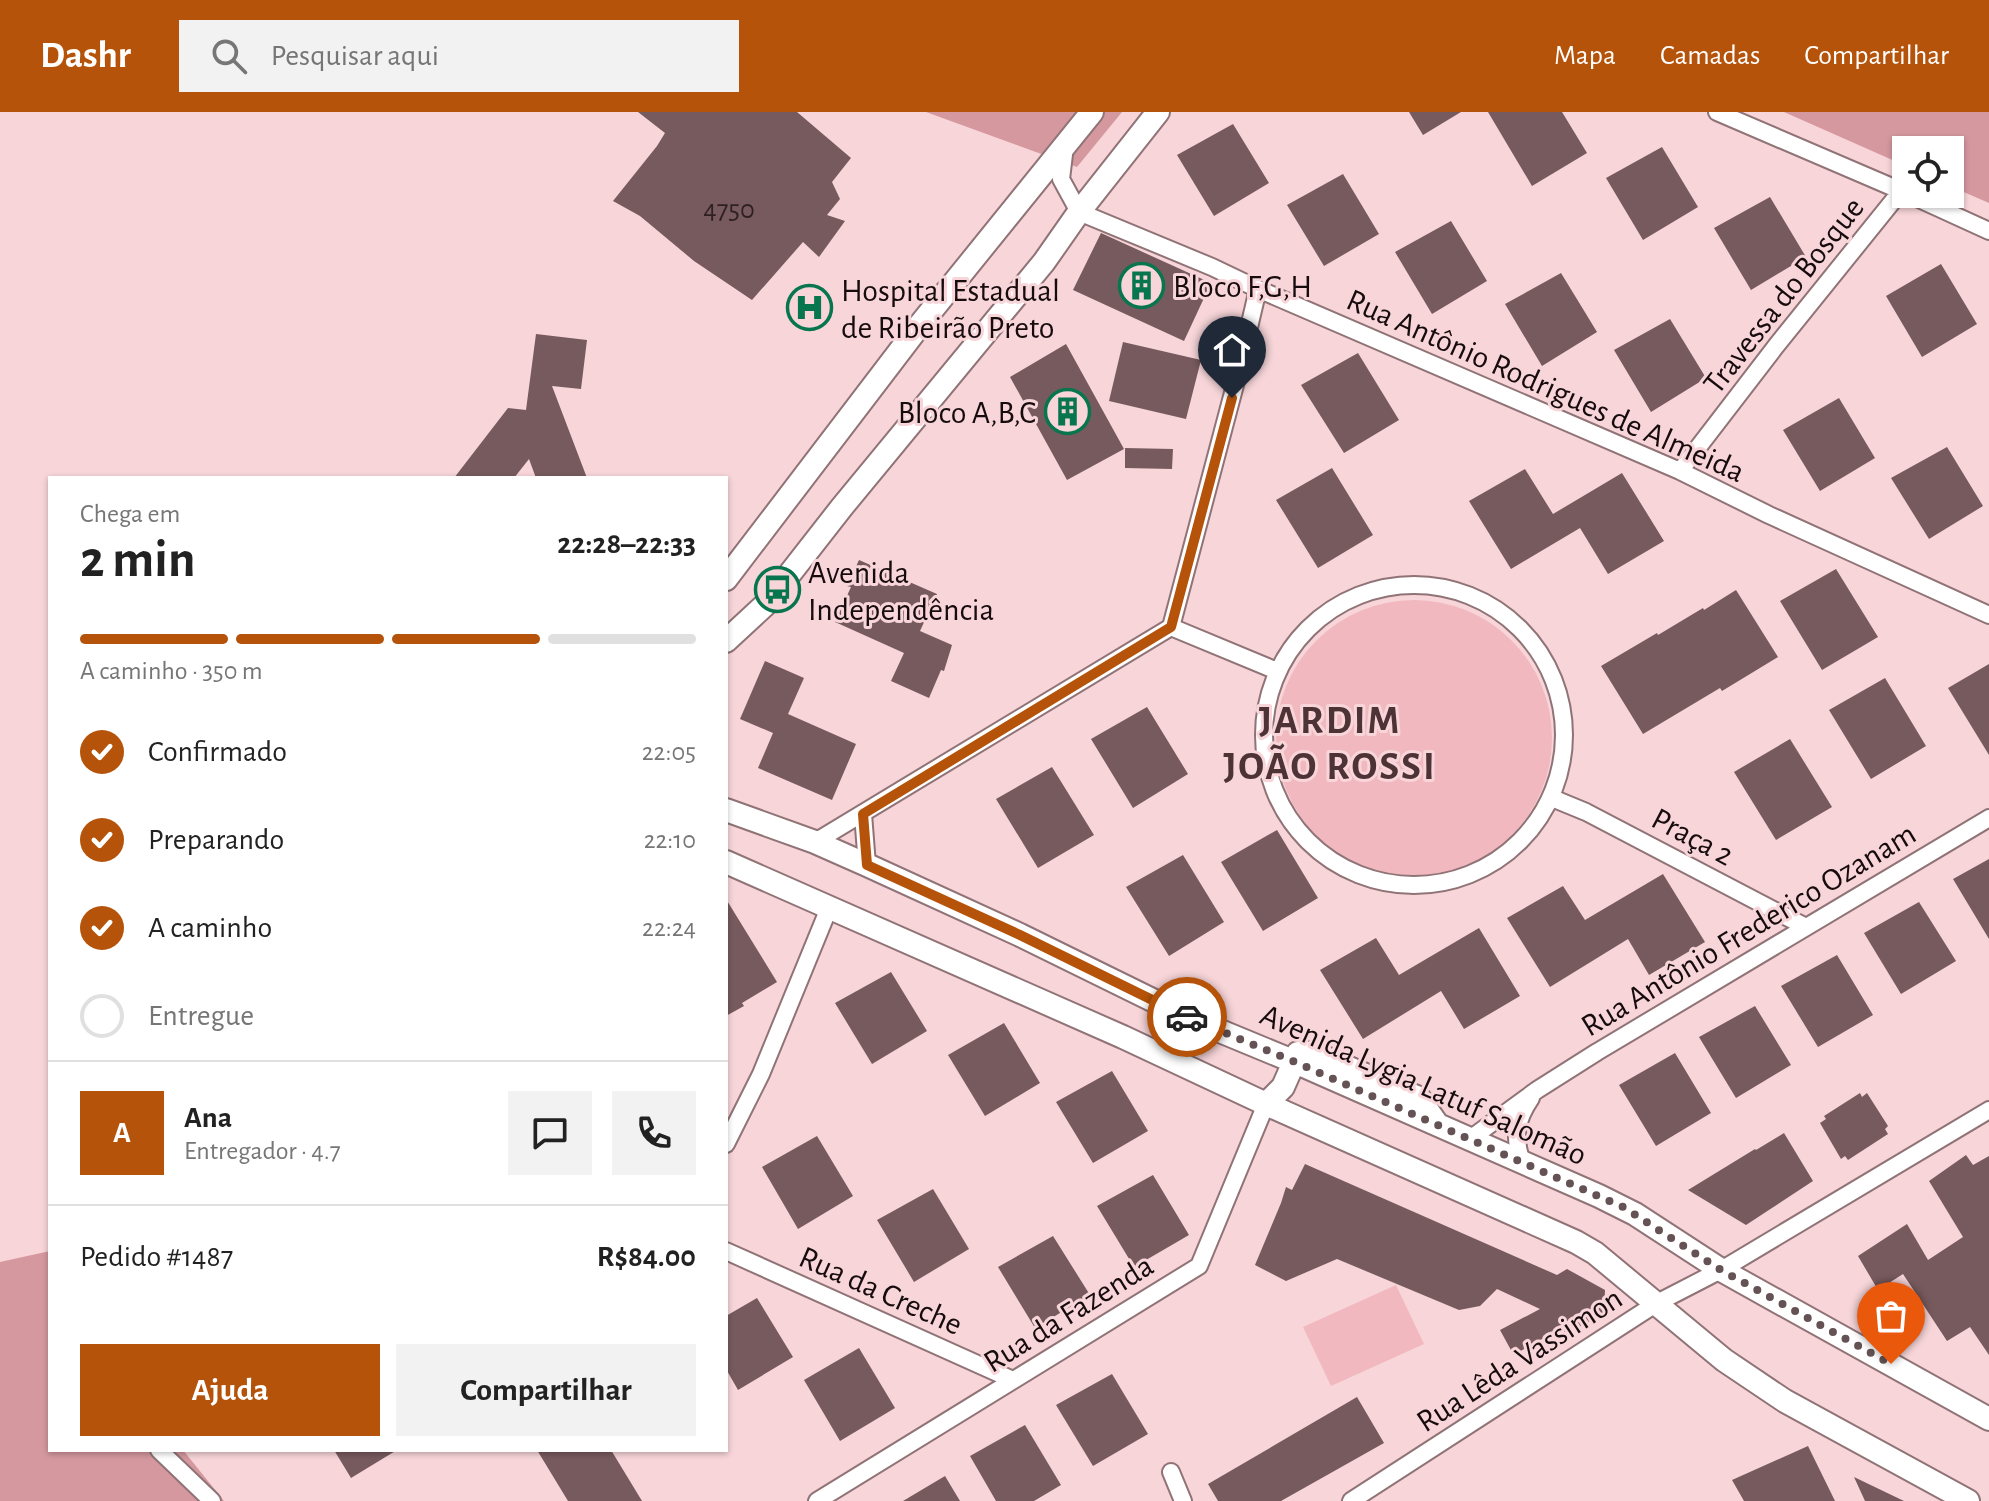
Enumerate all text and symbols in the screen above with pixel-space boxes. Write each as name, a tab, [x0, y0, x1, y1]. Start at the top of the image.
search box	[179, 20, 739, 92]
icon: search	[207, 34, 251, 78]
text: Dashr	[40, 37, 131, 75]
text: Pesquisar aqui	[271, 41, 439, 71]
text: Mapa	[1554, 42, 1616, 70]
text: Camadas	[1660, 42, 1760, 70]
text: Compartilhar	[1804, 42, 1949, 70]
map controls	[1892, 136, 1964, 208]
button: locate	[1892, 136, 1964, 208]
street label: Travessa do Bosque	[1698, 192, 1870, 400]
house number: 4750	[703, 196, 755, 224]
building icon: Bloco F,G,H	[1118, 262, 1166, 310]
place label: Bloco F,G,H	[1173, 271, 1312, 303]
place label: Hospital Estadual de Ribeirão Preto	[841, 275, 1060, 344]
street label: Rua Antônio Rodrigues de Almeida	[1342, 283, 1749, 488]
hospital icon: Hospital Estadual de Ribeirão Preto	[786, 284, 834, 332]
pin	[1198, 316, 1266, 398]
icon: home	[1210, 328, 1254, 372]
building icon: Bloco A,B,C	[1043, 388, 1091, 436]
place label: Bloco A,B,C	[898, 397, 1036, 429]
text: Chega em	[80, 501, 180, 527]
text: 22:28–22:33	[557, 529, 696, 559]
text: 2 min	[80, 534, 195, 586]
place label: Avenida Independência	[808, 557, 994, 626]
bus stop icon: Avenida Independência	[753, 566, 801, 614]
text: A caminho · 350 m	[80, 658, 263, 684]
district label: JARDIM JOÃO ROSSI	[1223, 701, 1437, 787]
icon: check	[80, 730, 124, 774]
text: Confirmado	[148, 737, 287, 767]
text: 22:05	[642, 739, 696, 765]
street label: Praça 2	[1646, 802, 1739, 872]
street label: Rua Antônio Frederico Ozanam	[1576, 817, 1921, 1042]
icon: check	[80, 818, 124, 862]
text: Preparando	[148, 825, 284, 855]
text: 22:10	[644, 827, 696, 853]
icon: check	[80, 906, 124, 950]
text: A caminho	[148, 913, 272, 943]
text: 22:24	[642, 915, 696, 941]
courier	[1147, 977, 1227, 1057]
icon: car	[1165, 995, 1209, 1039]
street label: Avenida Lygia Latuf Salomão	[1256, 998, 1592, 1171]
text: Entregue	[148, 1001, 254, 1031]
button: chat	[508, 1091, 592, 1175]
button: phone	[612, 1091, 696, 1175]
text: Ana	[184, 1103, 232, 1133]
text: A	[113, 1118, 131, 1148]
text: Entregador · 4.7	[184, 1138, 341, 1164]
street label: Rua da Creche	[794, 1241, 967, 1341]
text: Pedido #1487	[80, 1242, 233, 1272]
text: R$84.00	[597, 1242, 696, 1272]
street label: Rua da Fazenda	[978, 1249, 1159, 1379]
street label: Rua Lêda Vassimon	[1411, 1282, 1628, 1438]
pin	[1857, 1282, 1925, 1364]
icon: bag	[1869, 1294, 1913, 1338]
button: Ajuda	[80, 1344, 380, 1436]
button: Compartilhar	[396, 1344, 696, 1436]

